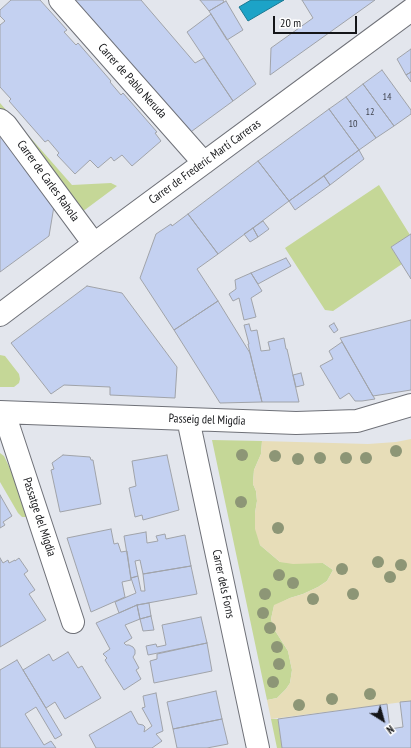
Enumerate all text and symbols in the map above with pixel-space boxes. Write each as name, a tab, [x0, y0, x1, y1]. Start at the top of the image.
scale bar	[275, 8, 359, 34]
text: 20 m	[280, 15, 301, 30]
street label: Carrer de Pablo Neruda	[95, 41, 169, 121]
house number: 14	[383, 91, 391, 103]
house number: 12	[366, 106, 374, 118]
street label: Carrer de Frederic Martí Carreras	[146, 117, 264, 207]
house number: 10	[349, 118, 357, 130]
street label: Carrer de Carles Rahola	[14, 138, 82, 224]
street label: Passeig del Migdia	[168, 411, 246, 429]
street label: Passatge del Migdia	[19, 476, 59, 558]
street label: Carrer dels Forns	[209, 548, 237, 620]
north arrow	[363, 700, 403, 740]
text: N	[384, 722, 397, 737]

